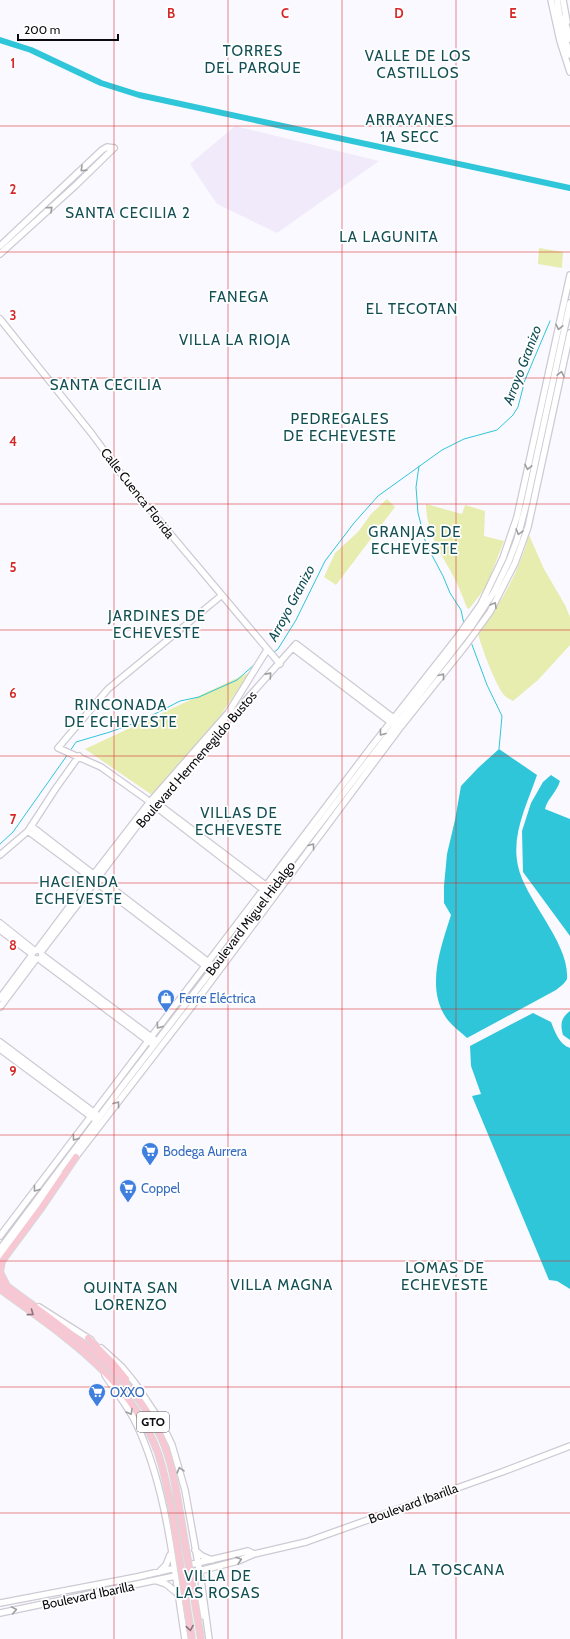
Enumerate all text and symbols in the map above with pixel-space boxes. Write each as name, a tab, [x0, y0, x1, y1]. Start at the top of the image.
text: B	[167, 5, 175, 21]
text: C	[281, 5, 289, 21]
text: D	[394, 5, 404, 21]
text: E	[509, 5, 517, 21]
scale bar	[18, 16, 118, 42]
text: 200 m	[24, 22, 60, 37]
district label: TORRES DEL PARQUE	[204, 42, 302, 77]
district label: VALLE DE LOS CASTILLOS	[365, 47, 471, 82]
text: 1	[11, 55, 15, 71]
district label: ARRAYANES 1A SECC	[365, 111, 455, 146]
one-way arrow	[80, 164, 88, 172]
text: 2	[10, 181, 17, 197]
district label: SANTA CECILIA 2	[65, 204, 191, 222]
one-way arrow	[45, 206, 52, 213]
district label: LA LAGUNITA	[339, 228, 439, 246]
district label: FANEGA	[209, 288, 269, 306]
district label: EL TECOTAN	[366, 300, 458, 318]
text: 3	[9, 307, 17, 323]
water label: Arroyo Granizo	[498, 323, 545, 408]
one-way arrow	[555, 323, 563, 330]
district label: VILLA LA RIOJA	[179, 331, 291, 349]
one-way arrow	[556, 371, 564, 377]
district label: SANTA CECILIA	[50, 376, 162, 394]
district label: PEDREGALES DE ECHEVESTE	[283, 410, 397, 445]
text: 4	[9, 433, 17, 449]
street label: Calle Cuenca Florida	[98, 444, 179, 542]
one-way arrow	[525, 464, 533, 470]
district label: GRANJAS DE ECHEVESTE	[368, 523, 462, 558]
one-way arrow	[515, 529, 524, 536]
text: 5	[10, 559, 17, 575]
water label: Arroyo Granizo	[263, 562, 319, 645]
one-way arrow	[489, 602, 496, 609]
district label: JARDINES DE ECHEVESTE	[107, 607, 206, 642]
one-way arrow	[264, 673, 271, 680]
one-way arrow	[437, 673, 444, 680]
text: 6	[9, 685, 17, 701]
street label: Boulevard Hermenegildo Bustos	[132, 687, 260, 831]
district label: RINCONADA DE ECHEVESTE	[64, 696, 178, 731]
one-way arrow	[380, 729, 387, 736]
district label: VILLAS DE ECHEVESTE	[195, 804, 283, 839]
text: 7	[10, 811, 17, 827]
one-way arrow	[307, 843, 314, 850]
street label: Boulevard Miguel Hidalgo	[202, 858, 298, 978]
district label: HACIENDA ECHEVESTE	[35, 873, 123, 908]
text: 8	[9, 937, 17, 953]
shop icon: Ferre Eléctrica	[156, 988, 176, 1013]
place label: Ferre Eléctrica	[179, 990, 256, 1006]
one-way arrow	[156, 1022, 164, 1029]
text: 9	[9, 1063, 17, 1079]
one-way arrow	[113, 1102, 120, 1109]
one-way arrow	[73, 1133, 80, 1140]
supermarket icon: Bodega Aurrera	[140, 1141, 160, 1166]
place label: Bodega Aurrera	[163, 1143, 248, 1159]
supermarket icon: Coppel	[118, 1178, 138, 1203]
place label: Coppel	[141, 1180, 180, 1196]
one-way arrow	[33, 1185, 40, 1192]
district label: LOMAS DE ECHEVESTE	[401, 1259, 489, 1294]
district label: VILLA MAGNA	[231, 1276, 333, 1294]
district label: QUINTA SAN LORENZO	[83, 1279, 179, 1314]
one-way arrow	[27, 1308, 34, 1315]
supermarket icon: OXXO	[87, 1382, 107, 1407]
place label: OXXO	[110, 1384, 145, 1400]
one-way arrow	[125, 1408, 133, 1415]
road number: GTO	[137, 1412, 169, 1432]
one-way arrow	[176, 1466, 185, 1473]
street label: Boulevard Ibarilla	[366, 1479, 461, 1527]
one-way arrow	[235, 1556, 242, 1565]
district label: LA TOSCANA	[409, 1561, 505, 1579]
district label: VILLA DE LAS ROSAS	[175, 1567, 261, 1602]
street label: Boulevard Ibarilla	[40, 1577, 136, 1613]
one-way arrow	[11, 1607, 17, 1615]
one-way arrow	[186, 1625, 194, 1631]

